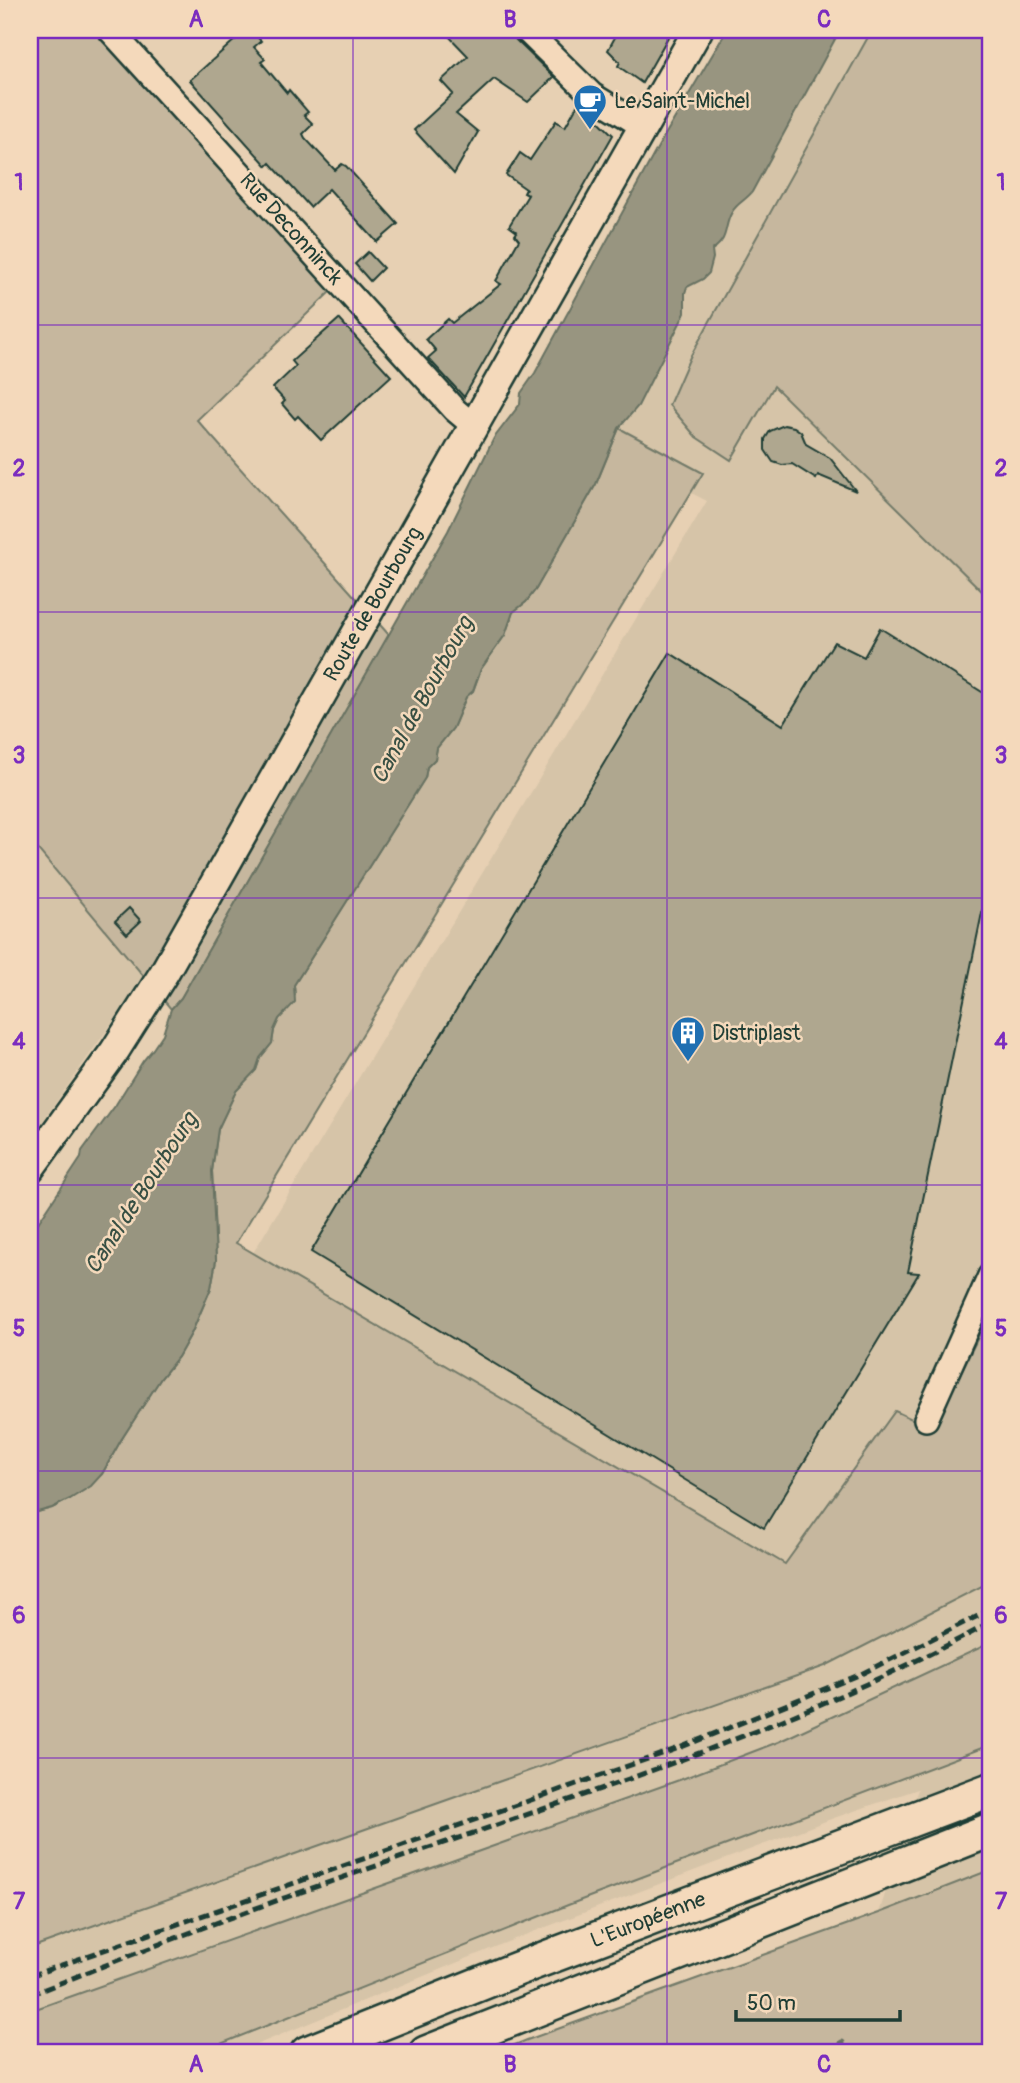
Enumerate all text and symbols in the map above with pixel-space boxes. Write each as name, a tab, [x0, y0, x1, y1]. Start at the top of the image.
text: A	[189, 5, 204, 34]
text: B	[503, 5, 517, 34]
text: C	[817, 5, 831, 34]
cafe icon: Le Saint-Michel	[571, 82, 609, 131]
place label: Le Saint-Michel	[614, 88, 750, 115]
street label: Rue Deconninck	[234, 167, 349, 291]
text: 1	[15, 168, 24, 197]
text: 1	[997, 168, 1006, 197]
text: 2	[13, 454, 26, 483]
text: 2	[995, 454, 1008, 483]
street label: Route de Bourbourg	[318, 522, 428, 686]
water label: Canal de Bourbourg	[364, 610, 481, 789]
text: 3	[13, 741, 25, 770]
text: 3	[995, 741, 1007, 770]
building icon: Distriplast	[669, 1014, 707, 1063]
place label: Distriplast	[712, 1020, 801, 1047]
text: 4	[12, 1027, 26, 1056]
text: 4	[994, 1027, 1008, 1056]
water label: Canal de Bourbourg	[78, 1106, 205, 1279]
text: 5	[13, 1314, 25, 1343]
text: 5	[995, 1314, 1007, 1343]
text: 6	[12, 1601, 26, 1630]
text: 6	[994, 1601, 1008, 1630]
street label: L'Européenne	[587, 1885, 710, 1954]
text: 7	[13, 1887, 26, 1916]
text: 7	[995, 1887, 1008, 1916]
scale bar	[736, 1978, 901, 2022]
text: 50 m	[747, 1990, 796, 2017]
text: A	[189, 2050, 204, 2079]
text: B	[503, 2050, 517, 2079]
text: C	[817, 2050, 831, 2079]

